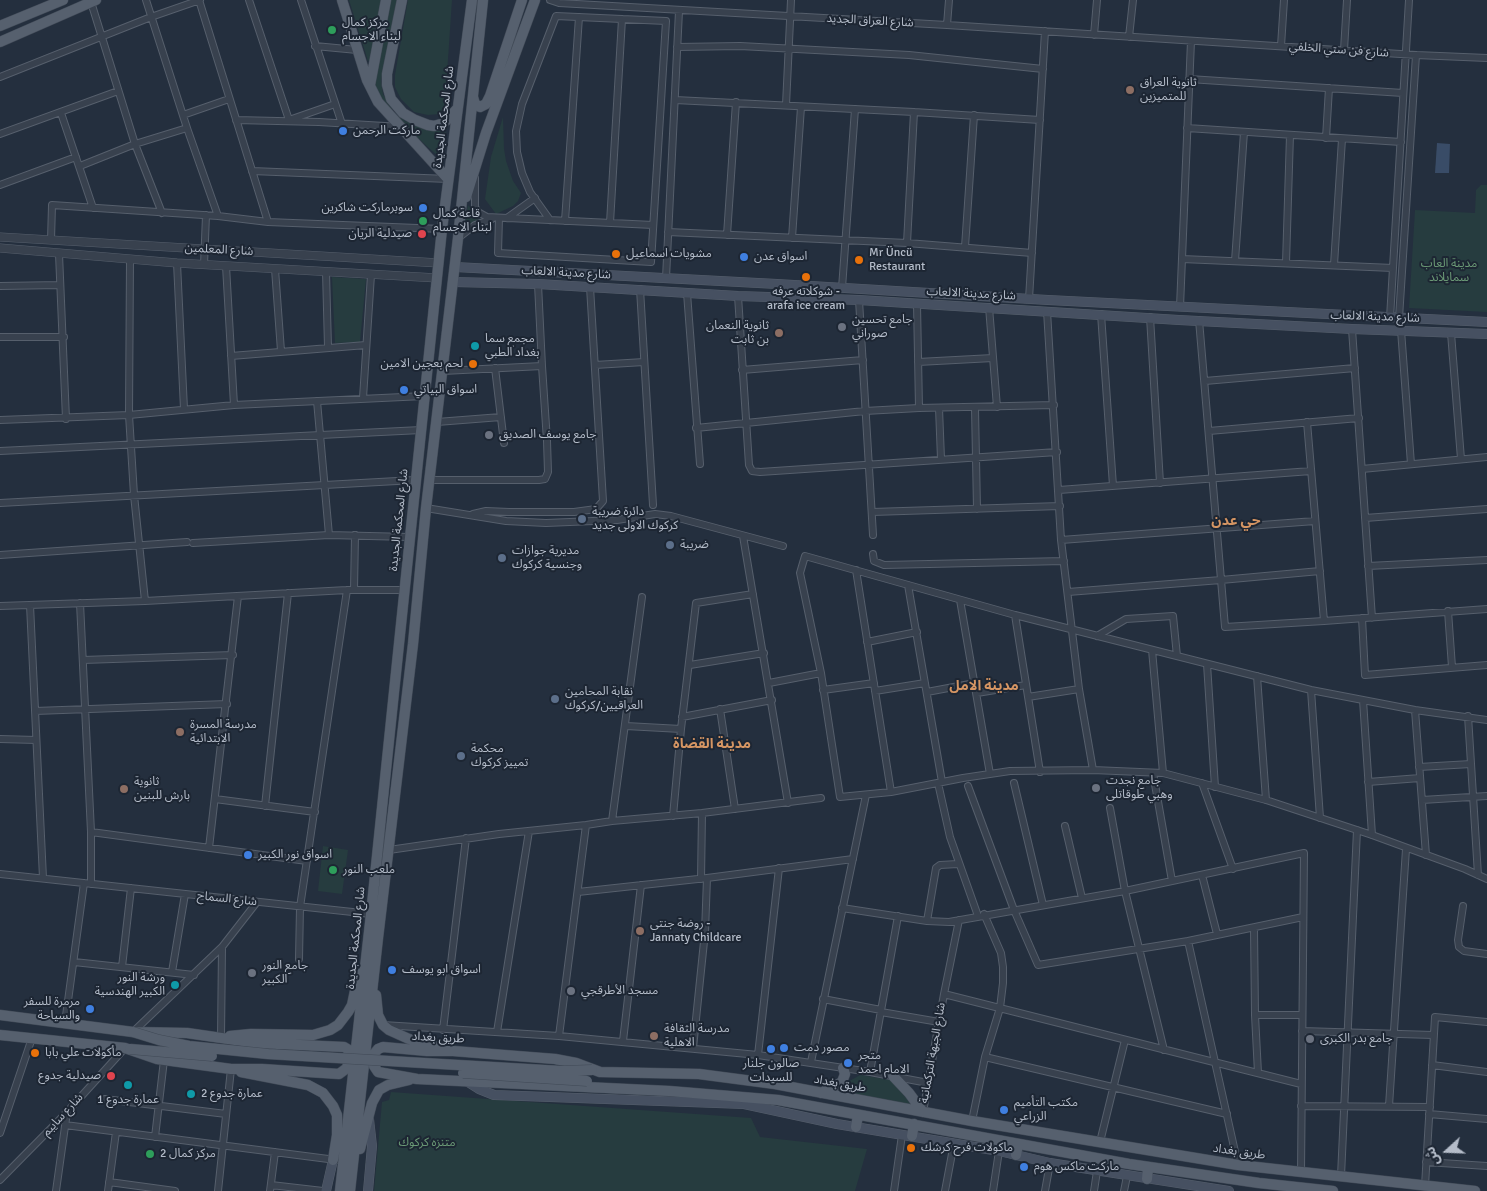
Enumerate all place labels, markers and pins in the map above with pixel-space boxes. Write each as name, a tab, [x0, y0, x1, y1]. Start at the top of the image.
place label: مركز كمال لبناء الاجسام	[342, 16, 401, 44]
marker: مركز كمال لبناء الاجسام	[326, 24, 338, 36]
place label: ثانوية العراق للمتميزين	[1140, 76, 1197, 104]
marker: ثانوية العراق للمتميزين	[1124, 84, 1136, 96]
place label: ماركت الرحمن	[353, 124, 420, 138]
marker: ماركت الرحمن	[337, 125, 349, 137]
place label: سوبرماركت شاكرين	[321, 201, 413, 215]
marker: سوبرماركت شاكرين	[417, 202, 429, 214]
place label: قاعة كمال لبناء الاجسام	[433, 207, 492, 235]
marker: قاعة كمال لبناء الاجسام	[417, 215, 429, 227]
place label: صيدلية الريان	[349, 227, 412, 241]
marker: صيدلية الريان	[416, 228, 428, 240]
place label: Mr Üncü Restaurant	[869, 246, 925, 274]
place label: مشويات اسماعيل	[626, 247, 712, 261]
marker: مشويات اسماعيل	[610, 248, 622, 260]
place label: اسواق عدن	[754, 250, 807, 264]
marker: اسواق عدن	[738, 251, 750, 263]
marker: Mr Üncü Restaurant	[853, 254, 865, 266]
marker: شوكلاته عرفه - arafa ice cream	[800, 271, 812, 283]
place label: شوكلاته عرفه - arafa ice cream	[767, 285, 845, 313]
place label: جامع تحسين صوراني	[852, 313, 913, 341]
place label: ثانوية النعمان بن ثابت	[706, 319, 769, 347]
marker: جامع تحسين صوراني	[836, 321, 848, 333]
marker: ثانوية النعمان بن ثابت	[773, 327, 785, 339]
place label: مجمع سما بغداد الطبي	[485, 332, 540, 360]
marker: مجمع سما بغداد الطبي	[469, 340, 481, 352]
place label: لحم بعجين الامين	[380, 357, 463, 371]
marker: لحم بعجين الامين	[467, 358, 479, 370]
place label: اسواق البياتي	[414, 383, 477, 397]
marker: اسواق البياتي	[398, 384, 410, 396]
place label: جامع يوسف الصديق	[499, 428, 596, 442]
marker: جامع يوسف الصديق	[483, 429, 495, 441]
place label: دائرة ضريبة كركوك الاولی جدید	[592, 505, 678, 533]
marker: دائرة ضريبة كركوك الاولی جدید	[576, 513, 588, 525]
place label: ضريبة	[680, 538, 709, 552]
marker: ضريبة	[664, 539, 676, 551]
place label: مديرية جوازات وجنسية كركوك	[512, 544, 582, 572]
marker: مديرية جوازات وجنسية كركوك	[496, 552, 508, 564]
place label: نقابة المحامين العراقيين/كركوك	[565, 685, 643, 713]
marker: نقابة المحامين العراقيين/كركوك	[549, 693, 561, 705]
place label: مدرسة المسرة الابتدائية	[190, 718, 257, 746]
marker: مدرسة المسرة الابتدائية	[174, 726, 186, 738]
place label: محكمة تمييز كركوك	[471, 742, 528, 770]
marker: محكمة تمييز كركوك	[455, 750, 467, 762]
place label: جامع نجدت وهبي طوقاتلى	[1106, 774, 1173, 802]
place label: ثانوية بارش للبنين	[134, 775, 190, 803]
marker: جامع نجدت وهبي طوقاتلى	[1090, 782, 1102, 794]
marker: ثانوية بارش للبنين	[118, 783, 130, 795]
place label: اسواق نور الكبير	[258, 848, 332, 862]
marker: اسواق نور الكبير	[242, 849, 254, 861]
place label: ملعب النور	[343, 863, 395, 877]
marker: ملعب النور	[327, 864, 339, 876]
place label: روضة جنتي - Jannaty Childcare	[650, 917, 741, 945]
marker: روضة جنتي - Jannaty Childcare	[634, 925, 646, 937]
place label: جامع النور الكبير	[262, 959, 308, 987]
place label: اسواق ابو يوسف	[402, 963, 481, 977]
marker: اسواق ابو يوسف	[386, 964, 398, 976]
marker: جامع النور الكبير	[246, 967, 258, 979]
place label: ورشة النور الكبير الهندسية	[95, 971, 165, 999]
marker: ورشة النور الكبير الهندسية	[169, 979, 181, 991]
place label: مسجد الأطرقجي	[581, 984, 658, 998]
marker: مسجد الأطرقجي	[565, 985, 577, 997]
place label: مرمرة للسفر والسياحة	[24, 995, 80, 1023]
marker: مرمرة للسفر والسياحة	[84, 1003, 96, 1015]
place label: مدرسة الثقافة الاهلية	[664, 1022, 730, 1050]
marker: مدرسة الثقافة الاهلية	[648, 1030, 660, 1042]
place label: جامع بدر الكبرى	[1320, 1032, 1393, 1046]
marker: جامع بدر الكبرى	[1304, 1033, 1316, 1045]
place label: مصور دمت	[794, 1041, 850, 1055]
marker: مصور دمت	[778, 1042, 790, 1054]
marker: صالون جلنار للسيدات	[765, 1043, 777, 1055]
place label: مأكولات علي بابا	[45, 1046, 121, 1060]
marker: مأكولات علي بابا	[29, 1047, 41, 1059]
place label: متجر الامام احمد	[858, 1049, 909, 1077]
place label: صالون جلنار للسيدات	[743, 1057, 799, 1085]
marker: متجر الامام احمد	[842, 1057, 854, 1069]
place label: صيدلية جدوع	[38, 1069, 101, 1083]
marker: صيدلية جدوع	[105, 1070, 117, 1082]
marker: عمارة جدوع 1	[122, 1079, 134, 1091]
place label: عمارة جدوع 2	[201, 1087, 263, 1101]
marker: عمارة جدوع 2	[185, 1088, 197, 1100]
place label: عمارة جدوع 1	[97, 1093, 159, 1107]
place label: مكتب التأميم الزراعي	[1014, 1096, 1078, 1124]
marker: مكتب التأميم الزراعي	[998, 1104, 1010, 1116]
place label: ماكولات فرح كرشك	[921, 1141, 1013, 1155]
marker: ماكولات فرح كرشك	[905, 1142, 917, 1154]
place label: مركز كمال 2	[160, 1147, 216, 1161]
marker: مركز كمال 2	[144, 1148, 156, 1160]
place label: ماركت ماكس هوم	[1034, 1160, 1119, 1174]
marker: ماركت ماكس هوم	[1018, 1161, 1030, 1173]

